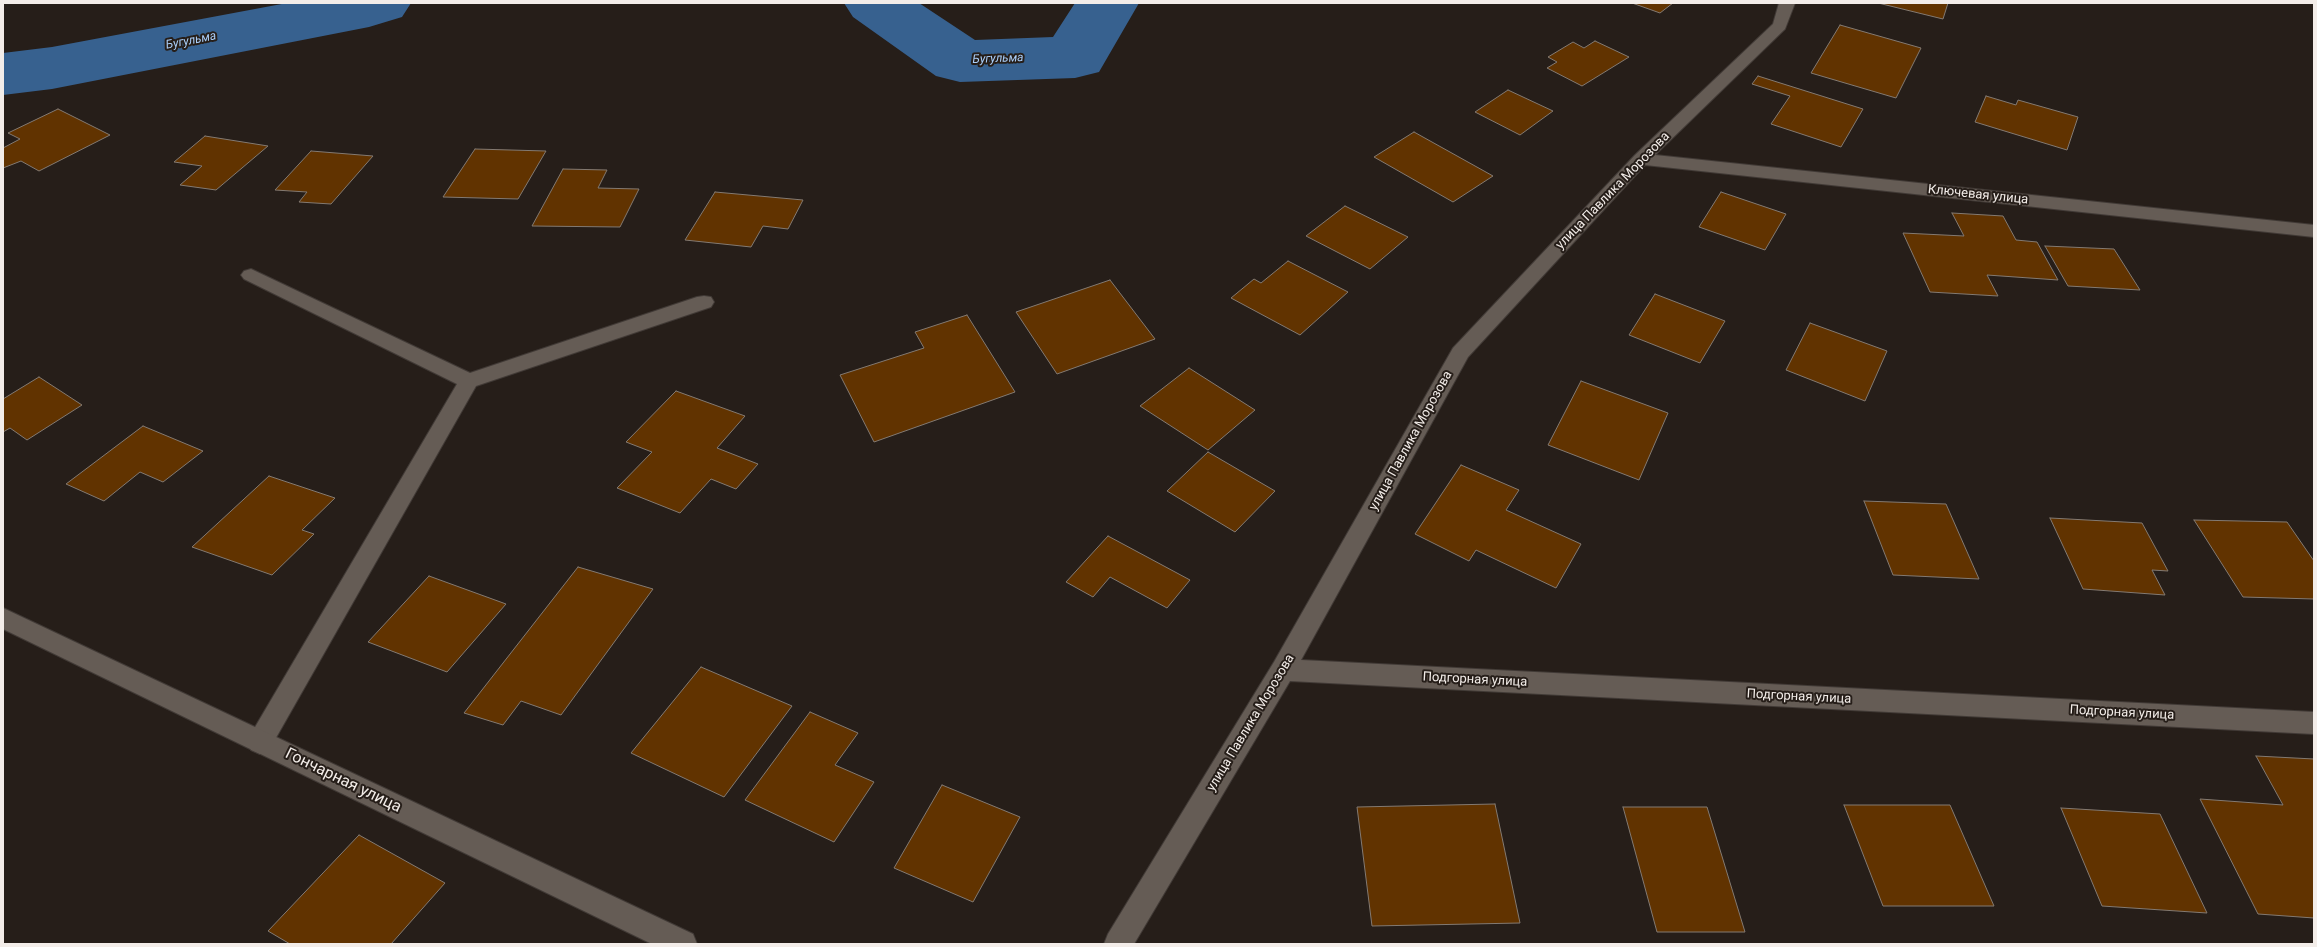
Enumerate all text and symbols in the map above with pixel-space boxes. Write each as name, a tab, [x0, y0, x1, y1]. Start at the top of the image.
water label: Бугульма	[165, 29, 217, 53]
water label: Бугульма	[972, 51, 1024, 67]
street label: улица Павлика Морозова	[1553, 129, 1673, 253]
street label: Ключевая улица	[1927, 182, 2029, 208]
street label: улица Павлика Морозова	[1366, 369, 1456, 513]
street label: улица Павлика Морозова	[1204, 652, 1298, 794]
street label: Подгорная улица	[1422, 669, 1528, 691]
street label: Подгорная улица	[1746, 686, 1852, 708]
street label: Подгорная улица	[2069, 702, 2175, 724]
street label: Гончарная улица	[282, 745, 404, 817]

